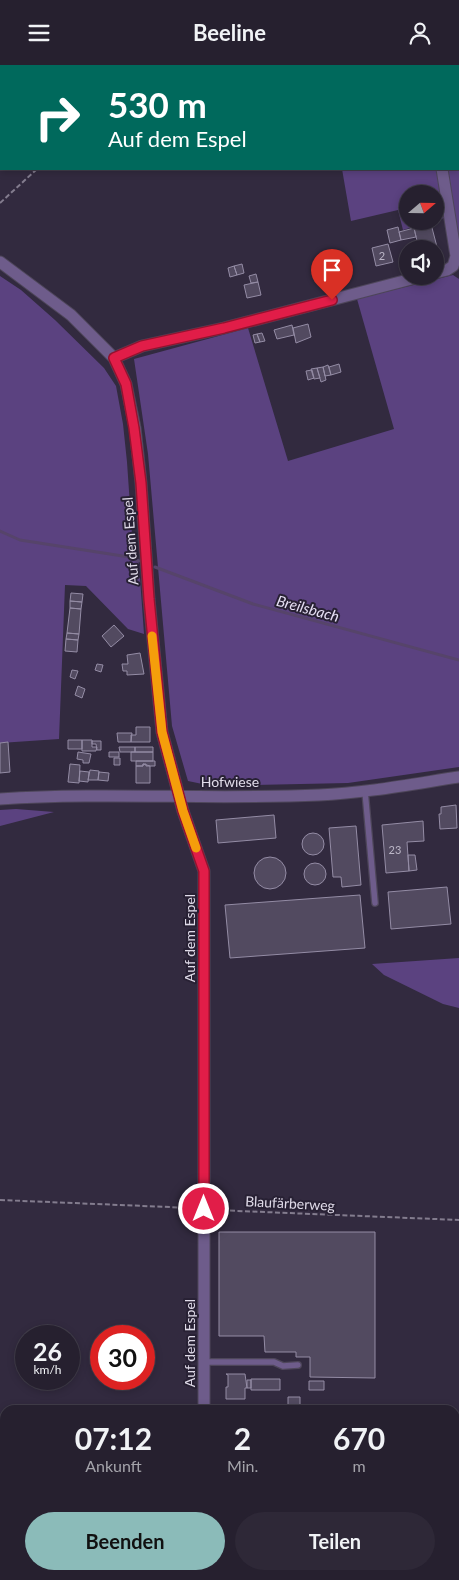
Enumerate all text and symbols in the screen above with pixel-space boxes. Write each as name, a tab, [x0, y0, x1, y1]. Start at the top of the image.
icon: menu	[25, 19, 53, 47]
text: Beeline	[193, 19, 266, 46]
icon: person	[406, 19, 434, 47]
text: 530 m	[108, 83, 207, 125]
icon: right	[25, 85, 90, 150]
text: Auf dem Espel	[108, 125, 247, 152]
north arrow	[399, 185, 444, 230]
map controls	[399, 185, 444, 285]
button: sound	[399, 240, 444, 285]
pin	[311, 249, 353, 300]
house number: 2	[379, 249, 385, 262]
icon: arrive	[318, 256, 346, 284]
street label: Auf dem Espel	[118, 496, 142, 586]
water label: Breilsbach	[275, 591, 341, 625]
street label: Hofwiese	[201, 773, 259, 790]
house number: 23	[389, 843, 401, 856]
street label: Auf dem Espel	[181, 894, 198, 982]
position arrow	[177, 1182, 229, 1234]
street label: Blaufärberweg	[245, 1192, 335, 1214]
street label: Auf dem Espel	[181, 1299, 198, 1387]
speed limit sign: 30	[90, 1325, 155, 1390]
text: 26	[33, 1336, 62, 1366]
text: km/h	[33, 1362, 62, 1377]
text: 07:12	[75, 1420, 152, 1456]
text: 2	[234, 1420, 251, 1456]
text: 670	[333, 1420, 385, 1456]
text: Ankunft	[85, 1456, 142, 1475]
text: Min.	[227, 1456, 258, 1475]
text: m	[353, 1456, 366, 1475]
button: Beenden	[25, 1512, 225, 1570]
button: Teilen	[235, 1512, 435, 1570]

